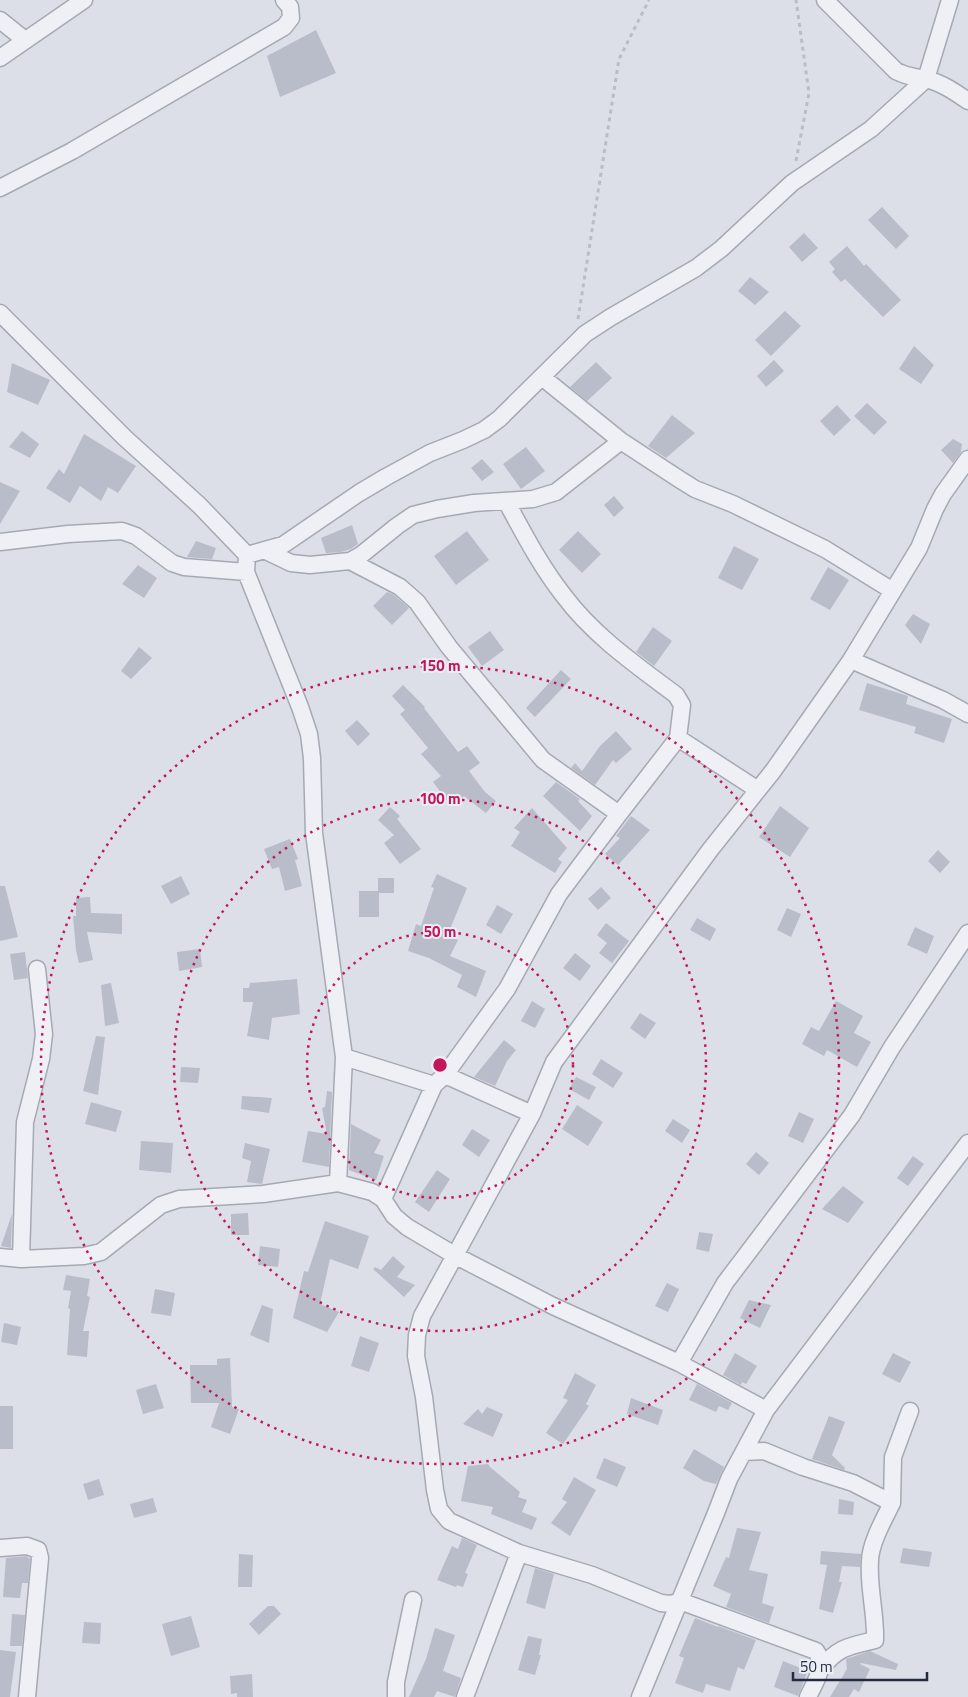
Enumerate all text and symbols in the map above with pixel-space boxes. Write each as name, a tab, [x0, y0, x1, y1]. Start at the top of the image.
text: 150 m	[419, 654, 461, 677]
text: 100 m	[419, 787, 461, 810]
text: 50 m	[424, 920, 456, 943]
centre of rings	[431, 1056, 449, 1074]
scale bar	[793, 1650, 927, 1682]
text: 50 m	[800, 1655, 833, 1678]

